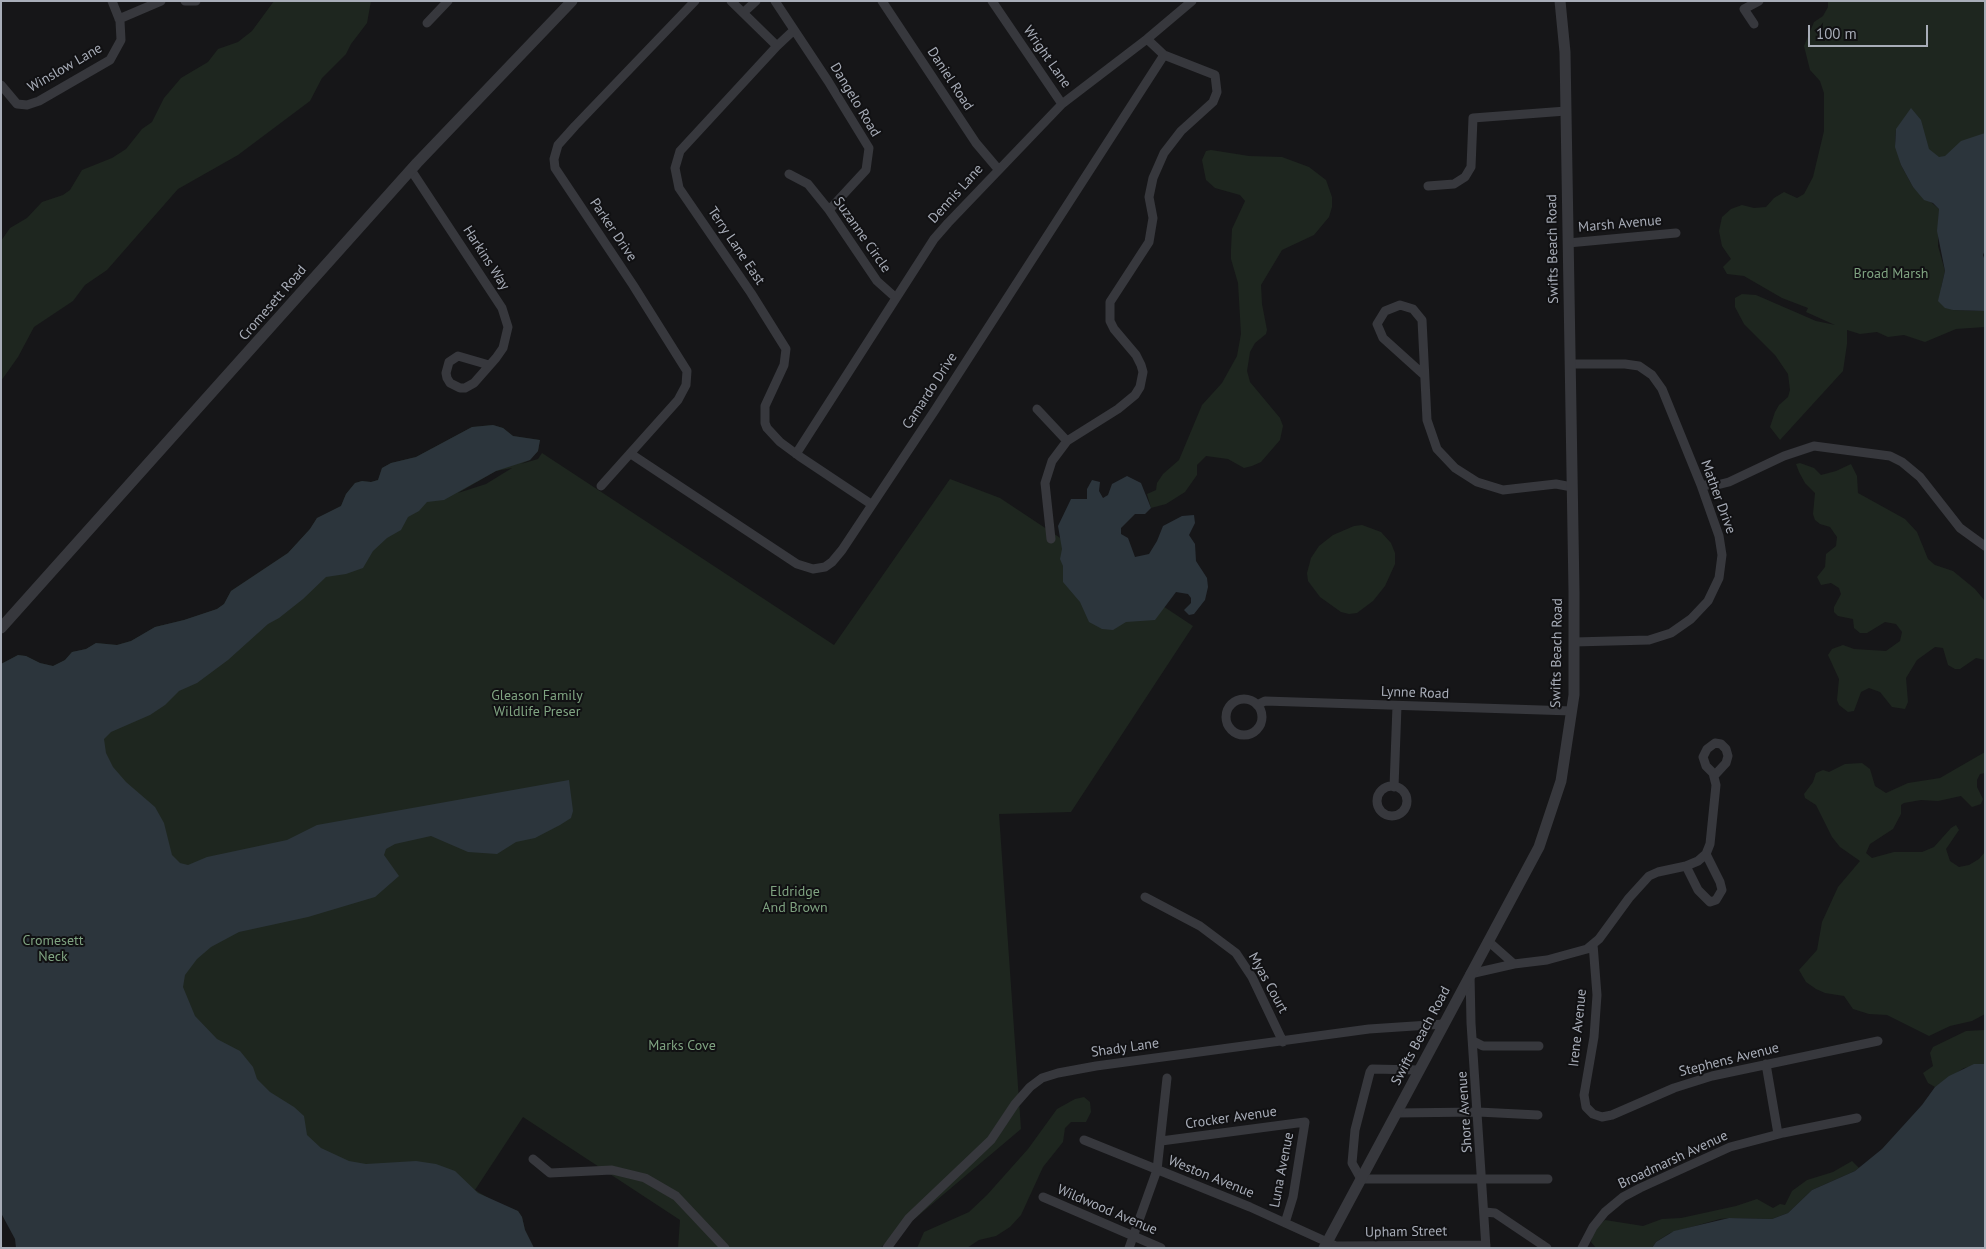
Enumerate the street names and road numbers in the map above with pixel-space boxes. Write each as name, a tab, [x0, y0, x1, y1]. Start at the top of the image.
street label: Wright Lane	[1020, 23, 1074, 91]
street label: Winslow Lane	[25, 40, 105, 96]
street label: Daniel Road	[923, 44, 977, 114]
street label: Dangelo Road	[826, 60, 884, 140]
street label: Dennis Lane	[925, 161, 987, 227]
street label: Suzanne Circle	[830, 194, 894, 276]
street label: Swifts Beach Road	[1544, 194, 1562, 304]
street label: Parker Drive	[586, 195, 640, 265]
street label: Terry Lane East	[704, 204, 768, 288]
street label: Marsh Avenue	[1578, 212, 1662, 236]
street label: Harkins Way	[459, 223, 513, 293]
street label: Cromesett Road	[236, 262, 310, 344]
street label: Camardo Drive	[899, 350, 961, 432]
street label: Mather Drive	[1697, 458, 1739, 536]
street label: Swifts Beach Road	[1548, 598, 1566, 708]
street label: Lynne Road	[1381, 683, 1449, 703]
street label: Myas Court	[1244, 950, 1292, 1016]
street label: Swifts Beach Road	[1388, 984, 1454, 1088]
street label: Irene Avenue	[1566, 988, 1590, 1068]
street label: Shady Lane	[1090, 1035, 1160, 1061]
street label: Stephens Avenue	[1677, 1039, 1781, 1081]
street label: Shore Avenue	[1454, 1071, 1476, 1153]
street label: Crocker Avenue	[1184, 1103, 1278, 1133]
street label: Broadmarsh Avenue	[1616, 1127, 1730, 1193]
street label: Luna Avenue	[1266, 1131, 1298, 1209]
street label: Weston Avenue	[1166, 1152, 1256, 1202]
street label: Wildwood Avenue	[1054, 1181, 1160, 1239]
street label: Upham Street	[1365, 1223, 1447, 1241]

